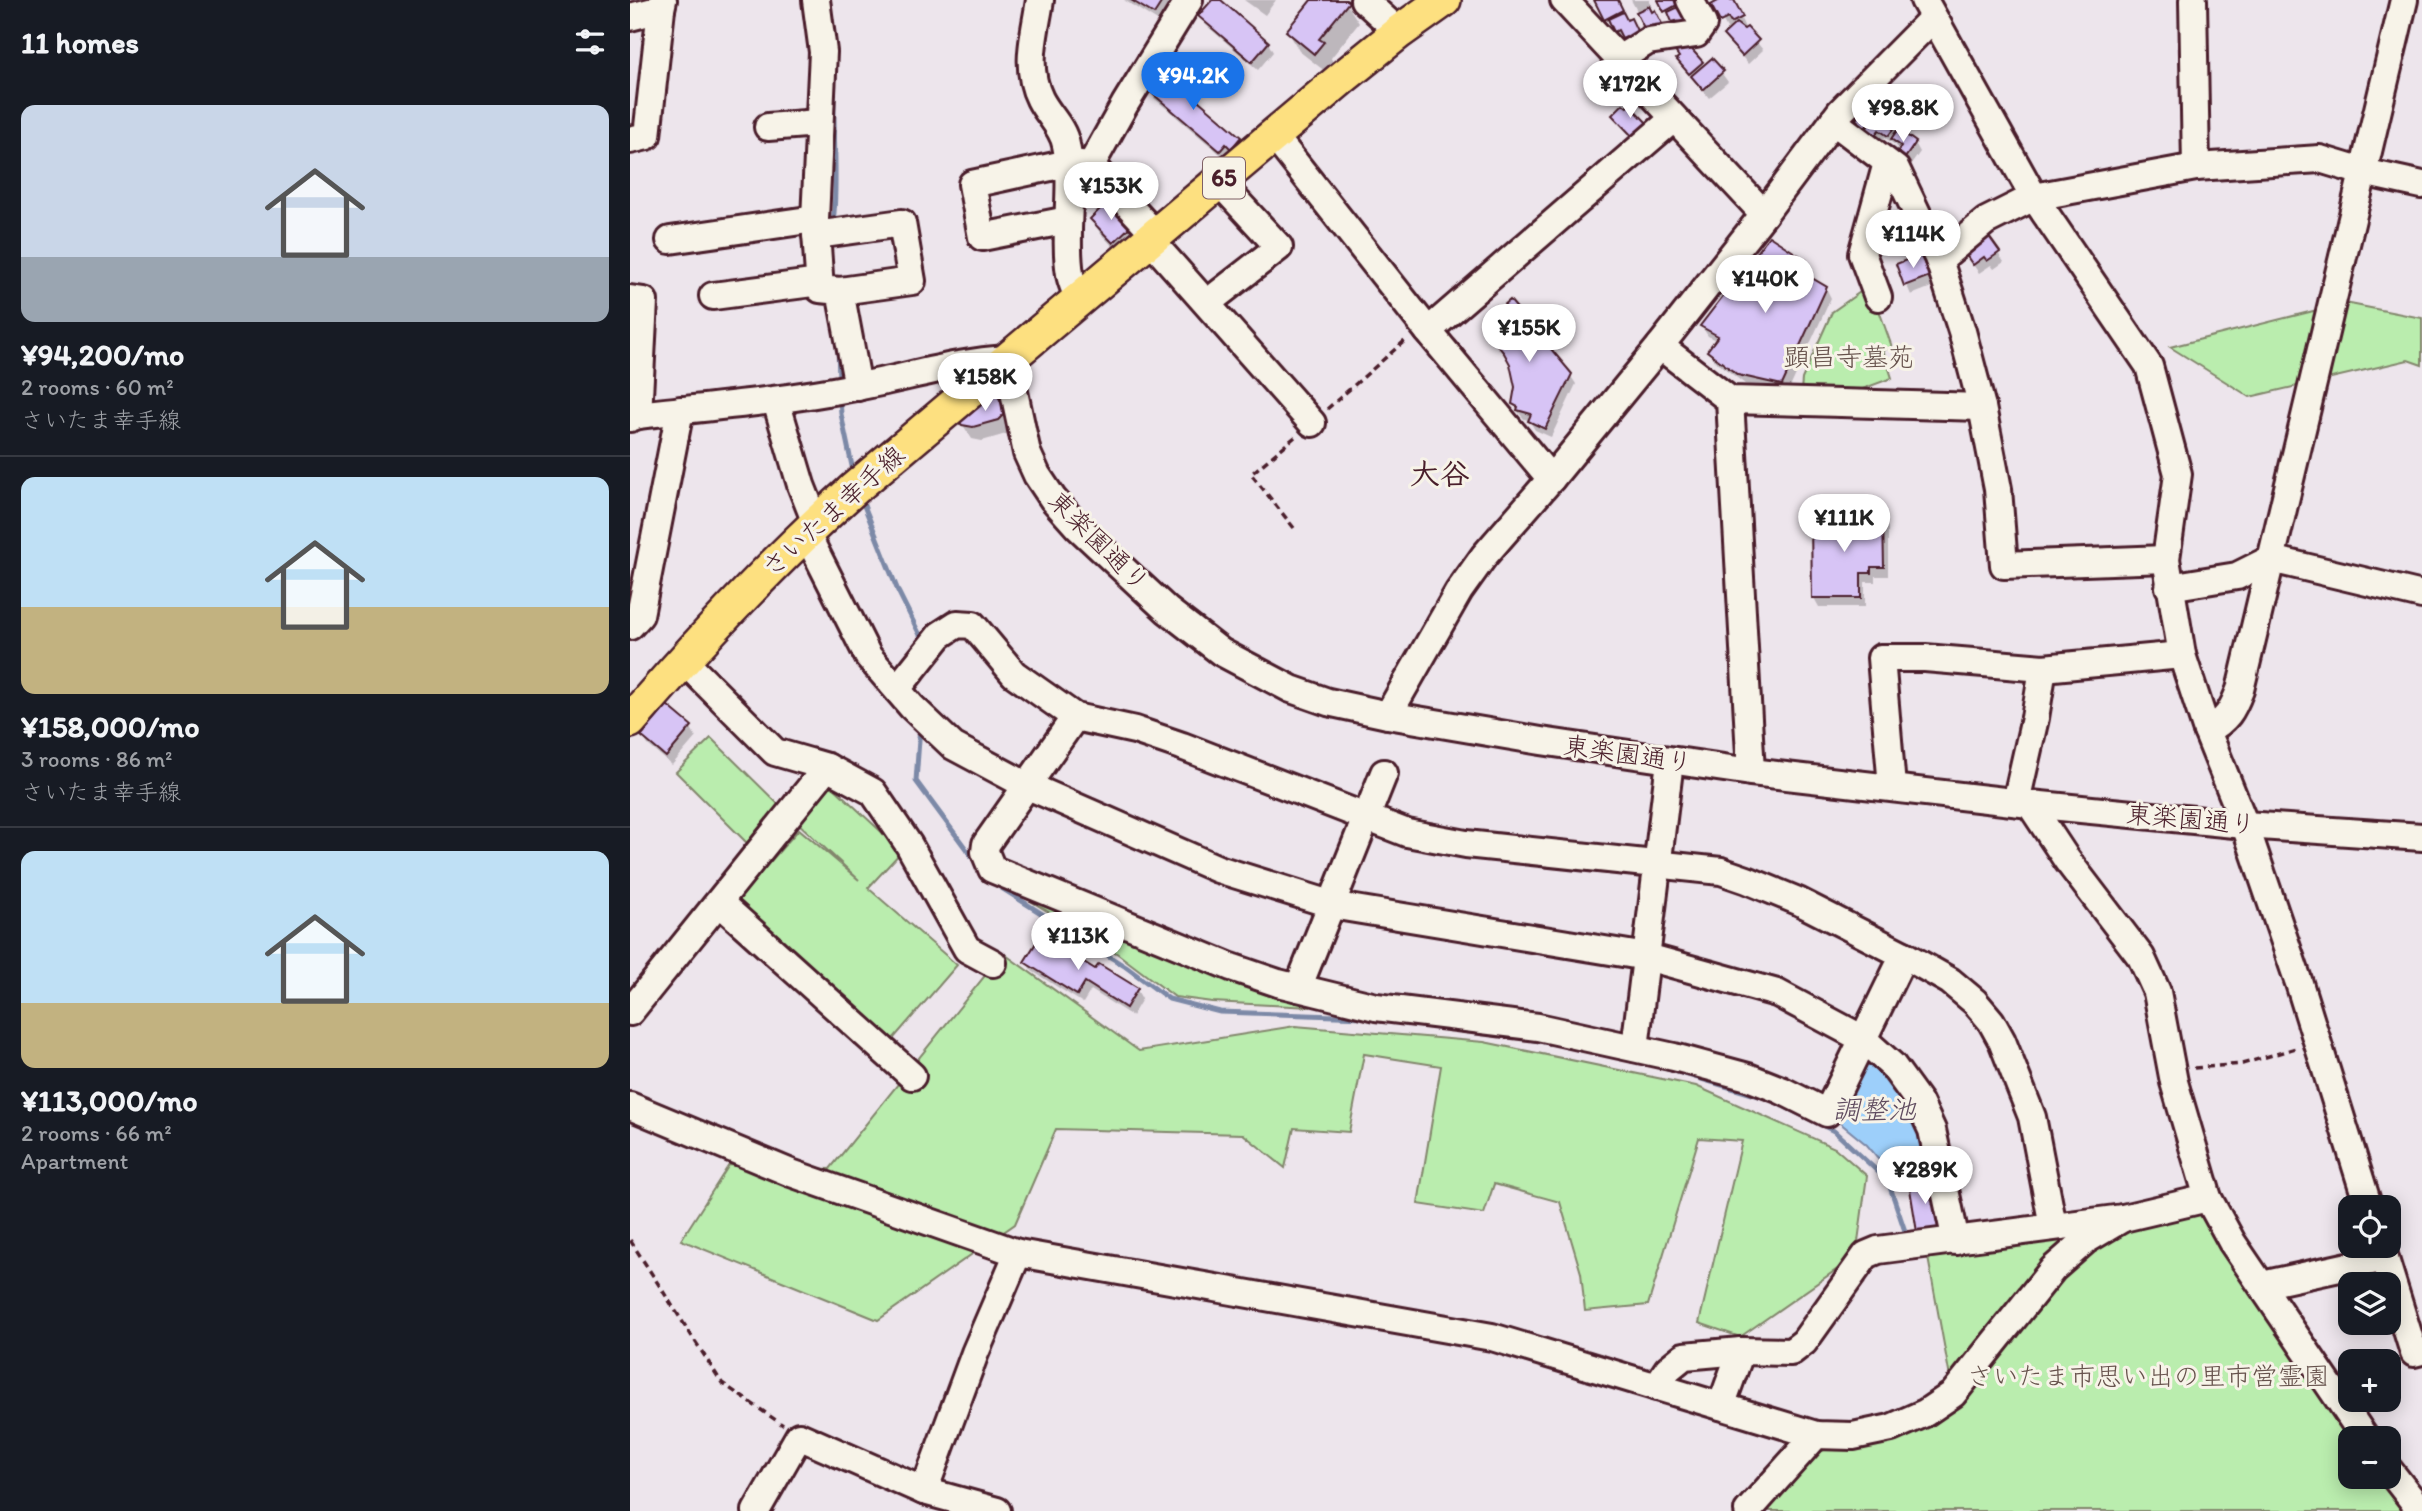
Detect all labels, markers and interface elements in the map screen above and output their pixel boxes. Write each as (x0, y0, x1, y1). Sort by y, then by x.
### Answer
icon: filters (571, 23, 609, 61)
text: 11 homes (21, 24, 139, 61)
pin: ¥94.2K (1136, 52, 1250, 112)
pin: ¥172K (1581, 60, 1679, 120)
text: ¥94.2K (1157, 61, 1229, 89)
text: ¥172K (1599, 69, 1661, 97)
pin: ¥98.8K (1846, 85, 1960, 144)
text: ¥98.8K (1868, 93, 1938, 121)
icon: home (252, 150, 378, 276)
road number: 65 (1203, 158, 1245, 198)
pin: ¥153K (1062, 162, 1160, 222)
text: ¥153K (1080, 171, 1142, 199)
pin: ¥114K (1864, 210, 1962, 270)
text: ¥114K (1882, 219, 1944, 247)
pin: ¥140K (1716, 256, 1814, 315)
text: ¥140K (1732, 264, 1798, 292)
pin: ¥155K (1480, 304, 1578, 364)
text: ¥155K (1498, 313, 1560, 341)
text: ¥94,200/mo (21, 336, 184, 373)
park label: 顕昌寺墓苑 (1784, 341, 1914, 373)
pin: ¥158K (936, 354, 1034, 413)
text: ¥158K (954, 362, 1016, 390)
text: 2 rooms · 60 m² (21, 373, 174, 401)
text: さいたま幸手線 (21, 406, 181, 434)
street label: さいたま幸手線 (755, 439, 911, 583)
district label: 大谷 (1410, 455, 1470, 492)
street label: 東楽園通り (1042, 484, 1156, 598)
pin: ¥111K (1795, 494, 1893, 554)
text: ¥111K (1814, 503, 1874, 531)
icon: home (252, 522, 378, 648)
text: ¥158,000/mo (21, 708, 200, 745)
street label: 東楽園通り (1561, 729, 1695, 779)
text: 3 rooms · 86 m² (21, 745, 173, 773)
text: さいたま幸手線 (21, 778, 181, 806)
street label: 東楽園通り (2125, 797, 2257, 841)
icon: home (252, 896, 378, 1022)
pin: ¥113K (1029, 912, 1127, 972)
text: ¥113K (1047, 921, 1109, 949)
text: ¥113,000/mo (21, 1082, 198, 1119)
water label: 調整池 (1832, 1092, 1917, 1126)
text: 2 rooms · 66 m² (21, 1119, 172, 1147)
pin: ¥289K (1876, 1146, 1974, 1206)
text: Apartment (21, 1147, 128, 1175)
text: ¥289K (1893, 1155, 1957, 1183)
map controls (2338, 1195, 2401, 1489)
button: locate (2338, 1195, 2401, 1258)
button: layers (2338, 1272, 2401, 1335)
button: + (2338, 1349, 2401, 1412)
park label: さいたま市思い出の里市営霊園 (1967, 1360, 2329, 1392)
button: − (2338, 1426, 2401, 1489)

